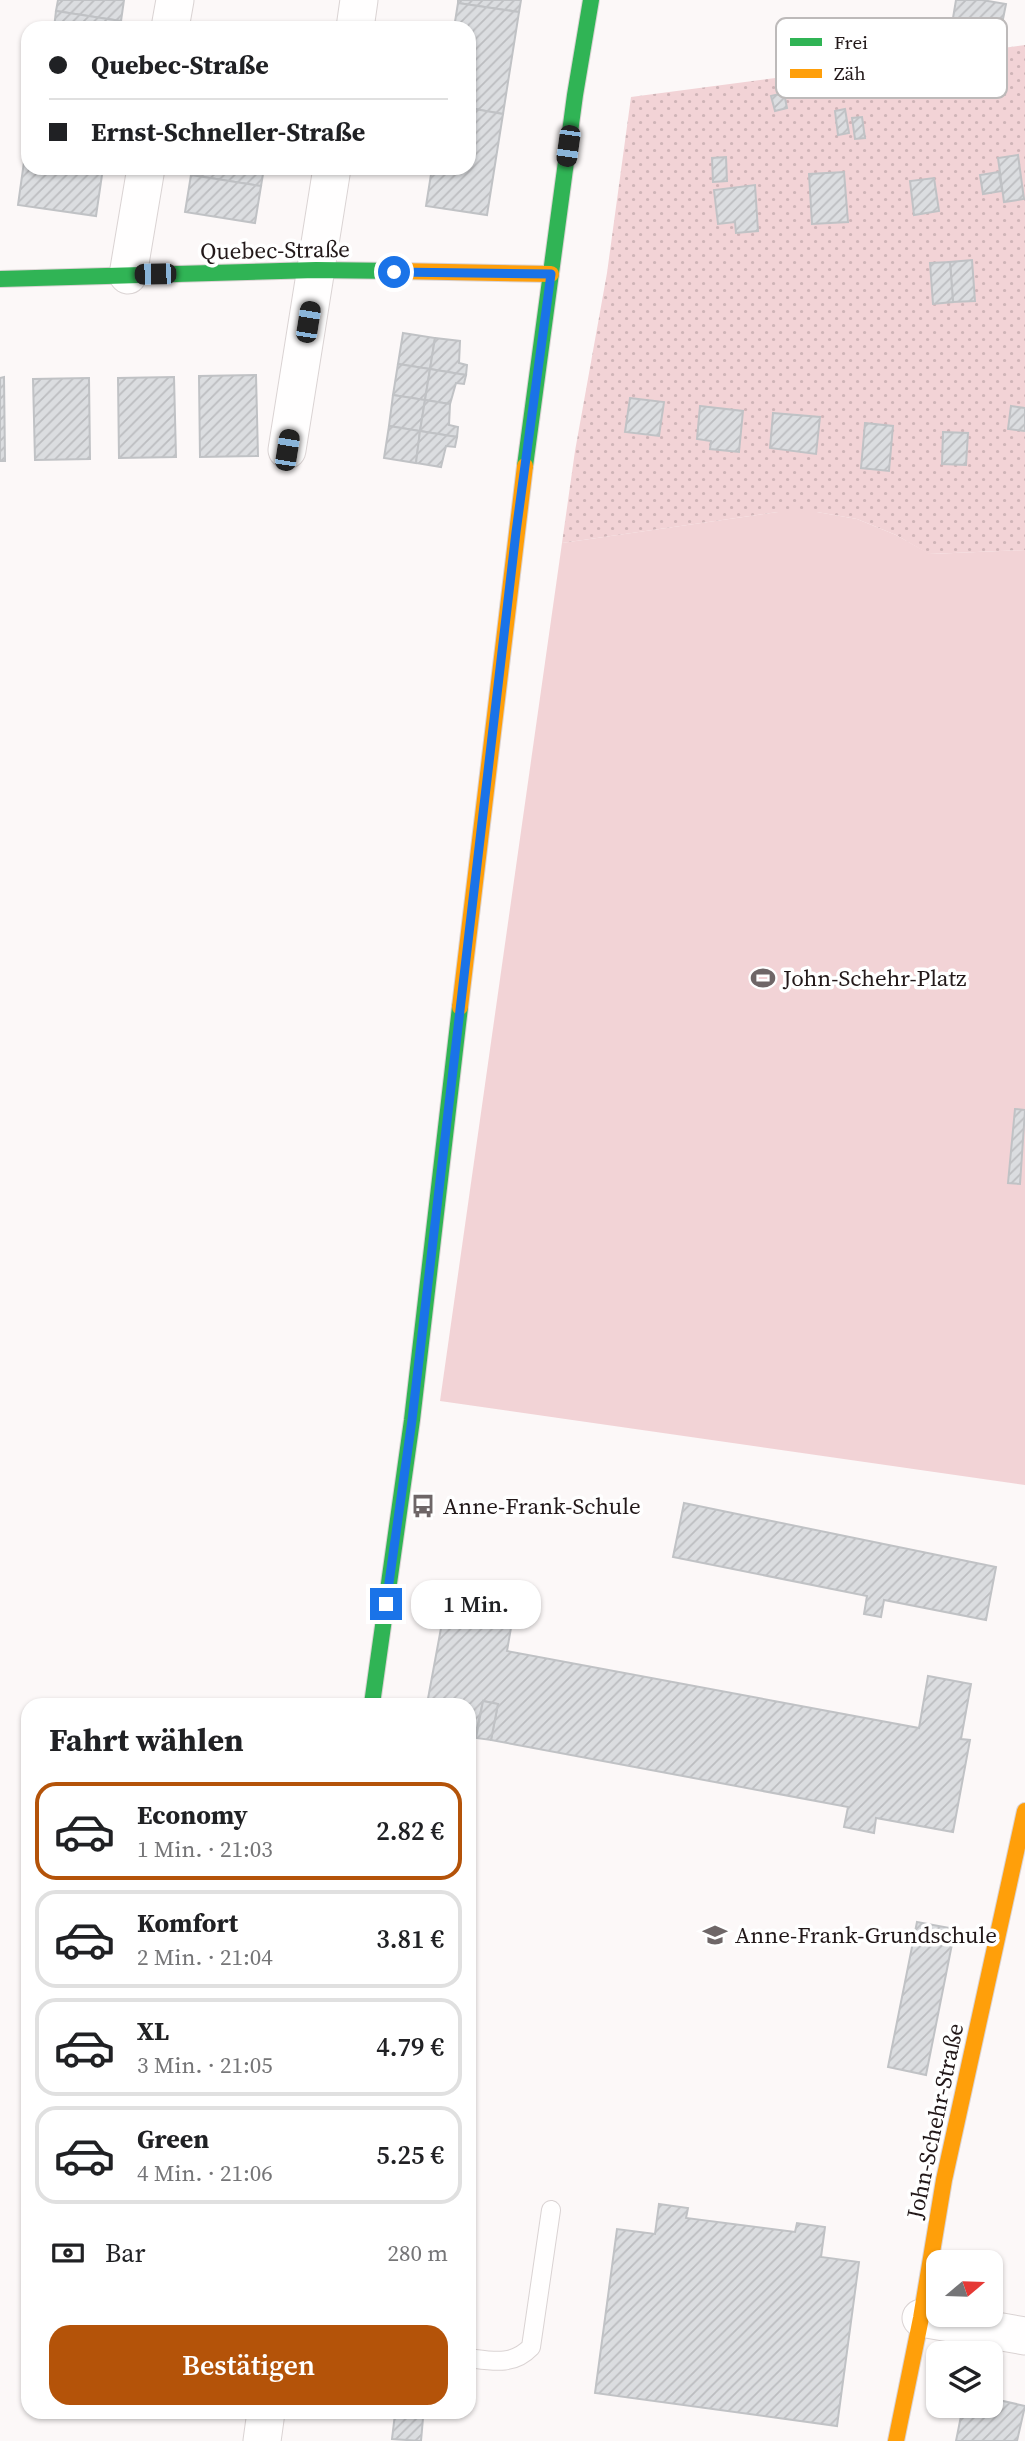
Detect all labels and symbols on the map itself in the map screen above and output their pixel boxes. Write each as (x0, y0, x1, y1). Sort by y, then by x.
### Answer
legend (776, 18, 1007, 98)
text: Frei (834, 29, 868, 55)
text: Zäh (834, 60, 866, 86)
car (555, 124, 582, 168)
street label: Quebec-Straße (200, 233, 350, 267)
route start (378, 256, 410, 288)
car (134, 263, 177, 285)
car (295, 300, 322, 344)
car (274, 428, 301, 472)
place label: John-Schehr-Platz (782, 962, 966, 994)
sports icon: John-Schehr-Platz (749, 964, 777, 992)
place label: Anne-Frank-Schule (443, 1490, 641, 1522)
bus stop icon: Anne-Frank-Schule (409, 1492, 437, 1520)
callout: 1 Min. (410, 1580, 540, 1628)
route end (370, 1588, 402, 1620)
place label: Anne-Frank-Grundschule (735, 1919, 997, 1951)
school or university icon: Anne-Frank-Grundschule (701, 1921, 729, 1949)
street label: John-Schehr-Straße (898, 2020, 971, 2223)
north arrow (926, 2250, 1003, 2328)

